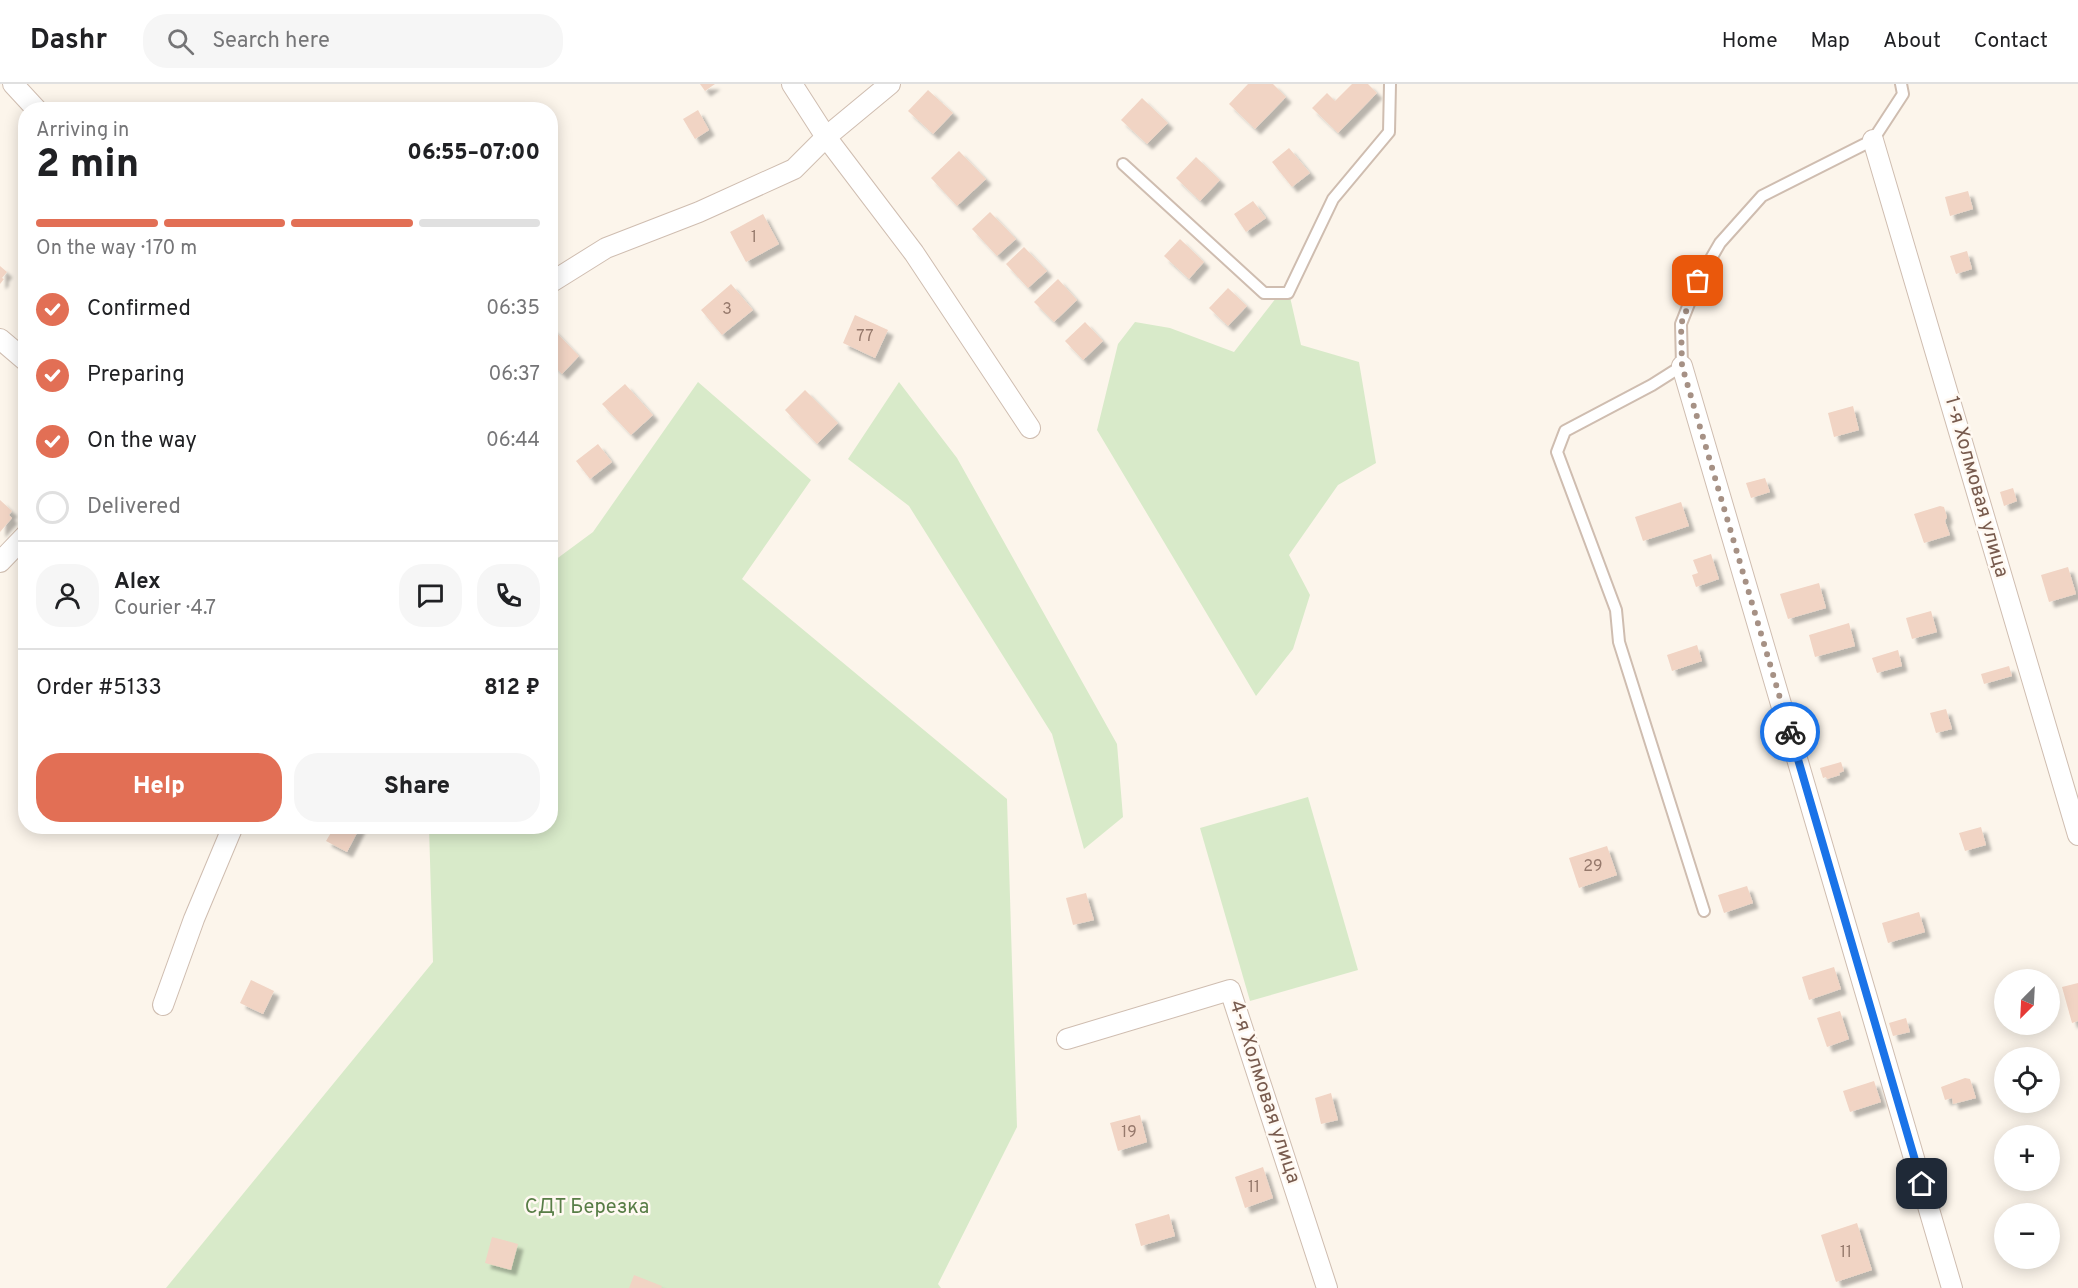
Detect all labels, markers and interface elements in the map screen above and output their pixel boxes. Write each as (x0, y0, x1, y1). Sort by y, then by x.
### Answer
search box (143, 14, 563, 68)
text: Dashr (30, 23, 107, 59)
icon: search (164, 25, 197, 58)
text: Search here (212, 28, 330, 55)
text: Home (1722, 28, 1778, 55)
text: Map (1811, 28, 1850, 55)
text: About (1883, 28, 1941, 55)
text: Contact (1974, 28, 2048, 55)
text: Arriving in (36, 118, 129, 144)
text: 06:55–07:00 (407, 140, 540, 167)
text: 2 min (36, 142, 139, 191)
house number: 1 (751, 228, 757, 248)
text: On the way · 170 m (36, 236, 197, 262)
pin (1672, 255, 1723, 306)
icon: bag (1681, 264, 1714, 297)
icon: check (36, 293, 69, 326)
text: Confirmed (87, 296, 191, 323)
text: 06:35 (486, 296, 540, 322)
house number: 3 (722, 300, 732, 320)
house number: 77 (856, 327, 874, 347)
icon: check (36, 359, 69, 392)
text: Preparing (87, 362, 185, 389)
text: 06:37 (488, 362, 540, 388)
street label: 1-я Холмовая улица (1938, 393, 2014, 581)
icon: check (36, 425, 69, 458)
text: On the way (87, 428, 197, 455)
text: 06:44 (486, 428, 540, 454)
text: Delivered (87, 494, 181, 521)
button: person (36, 564, 99, 627)
button: chat (399, 564, 462, 627)
button: phone (477, 564, 540, 627)
text: Alex (114, 569, 161, 596)
text: Courier · 4.7 (114, 596, 216, 622)
text: Order #5133 (36, 675, 162, 702)
text: 812 ₽ (484, 675, 540, 702)
courier (1760, 702, 1820, 762)
icon: bike (1774, 716, 1807, 749)
button: Help (36, 753, 282, 822)
button: Share (294, 753, 540, 822)
house number: 29 (1583, 857, 1603, 877)
north arrow (1994, 969, 2060, 1035)
map controls (1994, 969, 2060, 1269)
street label: 4-я Холмовая улица (1222, 997, 1306, 1187)
button: locate (1994, 1047, 2060, 1113)
house number: 19 (1121, 1123, 1137, 1143)
button: + (1994, 1125, 2060, 1191)
pin (1896, 1158, 1947, 1209)
icon: home (1905, 1167, 1938, 1200)
house number: 11 (1248, 1178, 1260, 1198)
park label: СДТ Березка (525, 1195, 649, 1221)
button: − (1994, 1203, 2060, 1269)
house number: 11 (1840, 1243, 1852, 1263)

